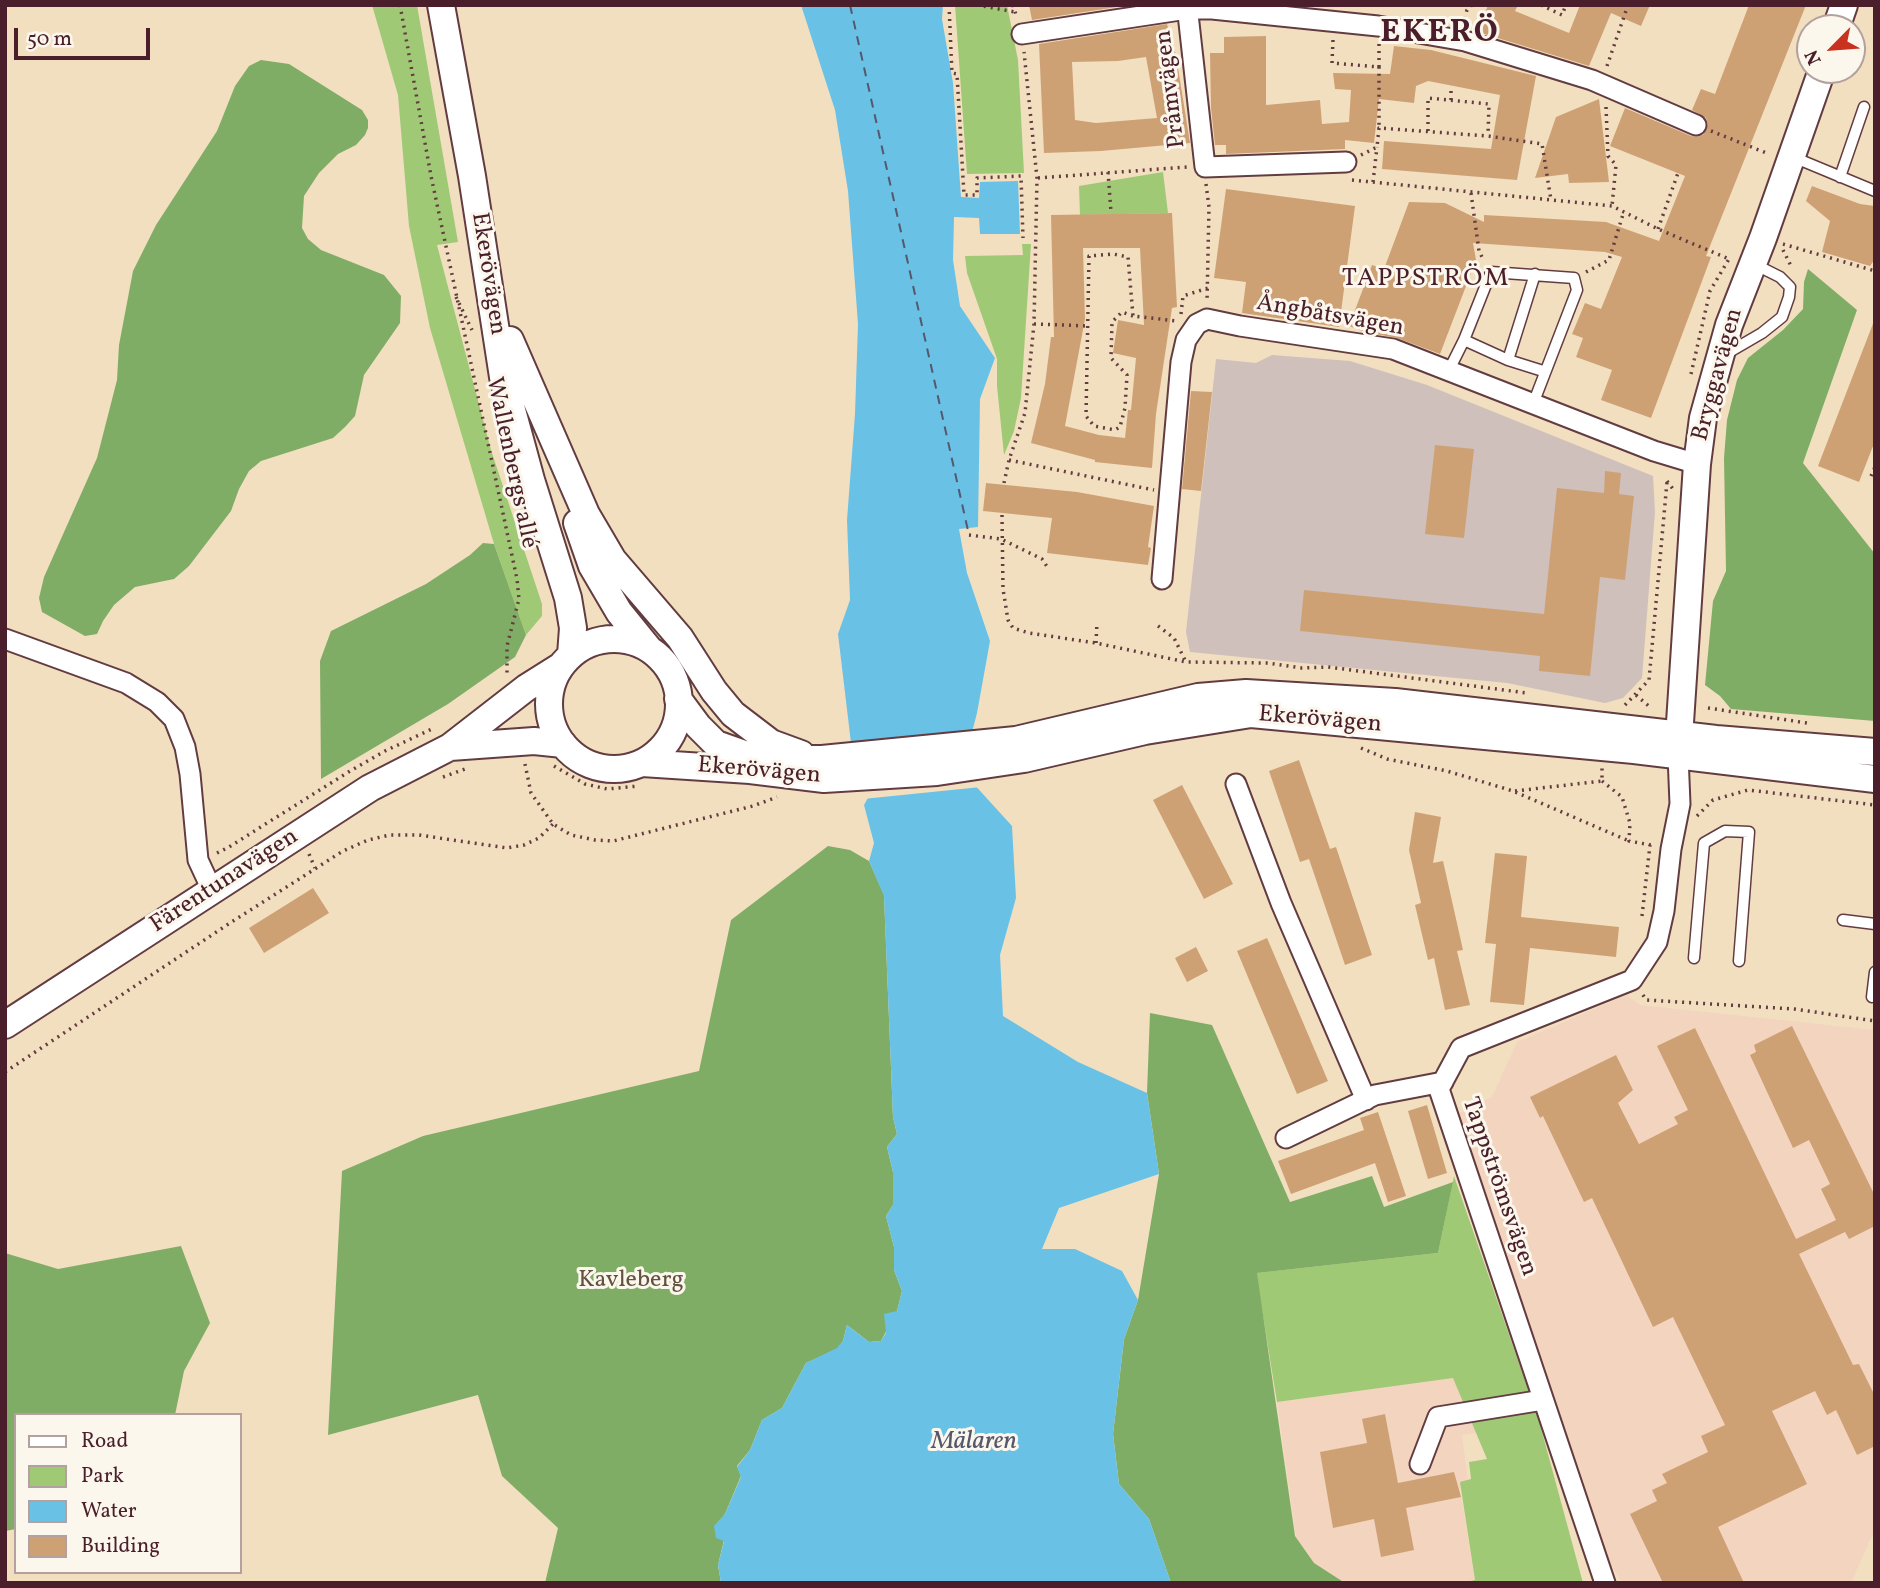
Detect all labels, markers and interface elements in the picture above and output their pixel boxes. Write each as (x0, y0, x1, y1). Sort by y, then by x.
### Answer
scale bar (18, 14, 154, 58)
north arrow (1796, 14, 1866, 84)
district label: EKERÖ (1381, 16, 1499, 54)
text: 50 m (27, 25, 72, 54)
street label: Pråmvägen (1150, 28, 1194, 150)
text: N (1799, 45, 1828, 69)
street label: Ekerövägen (463, 211, 511, 337)
district label: TAPPSTRÖM (1343, 264, 1509, 296)
street label: Ångbåtsvägen (1254, 290, 1406, 344)
street label: Bryggavägen (1687, 305, 1751, 445)
street label: Wallenbergs allé (478, 375, 542, 551)
street label: Ekerövägen (1257, 701, 1383, 741)
street label: Ekerövägen (696, 752, 822, 792)
street label: Färentunavägen (146, 823, 304, 941)
street label: Tappströmsvägen (1454, 1094, 1542, 1280)
park label: Kavleberg (578, 1268, 684, 1296)
legend (14, 1413, 242, 1574)
text: Road (81, 1427, 128, 1456)
water label: Mälaren (931, 1427, 1017, 1459)
text: Park (81, 1462, 124, 1491)
text: Water (81, 1497, 137, 1526)
text: Building (81, 1532, 160, 1561)

